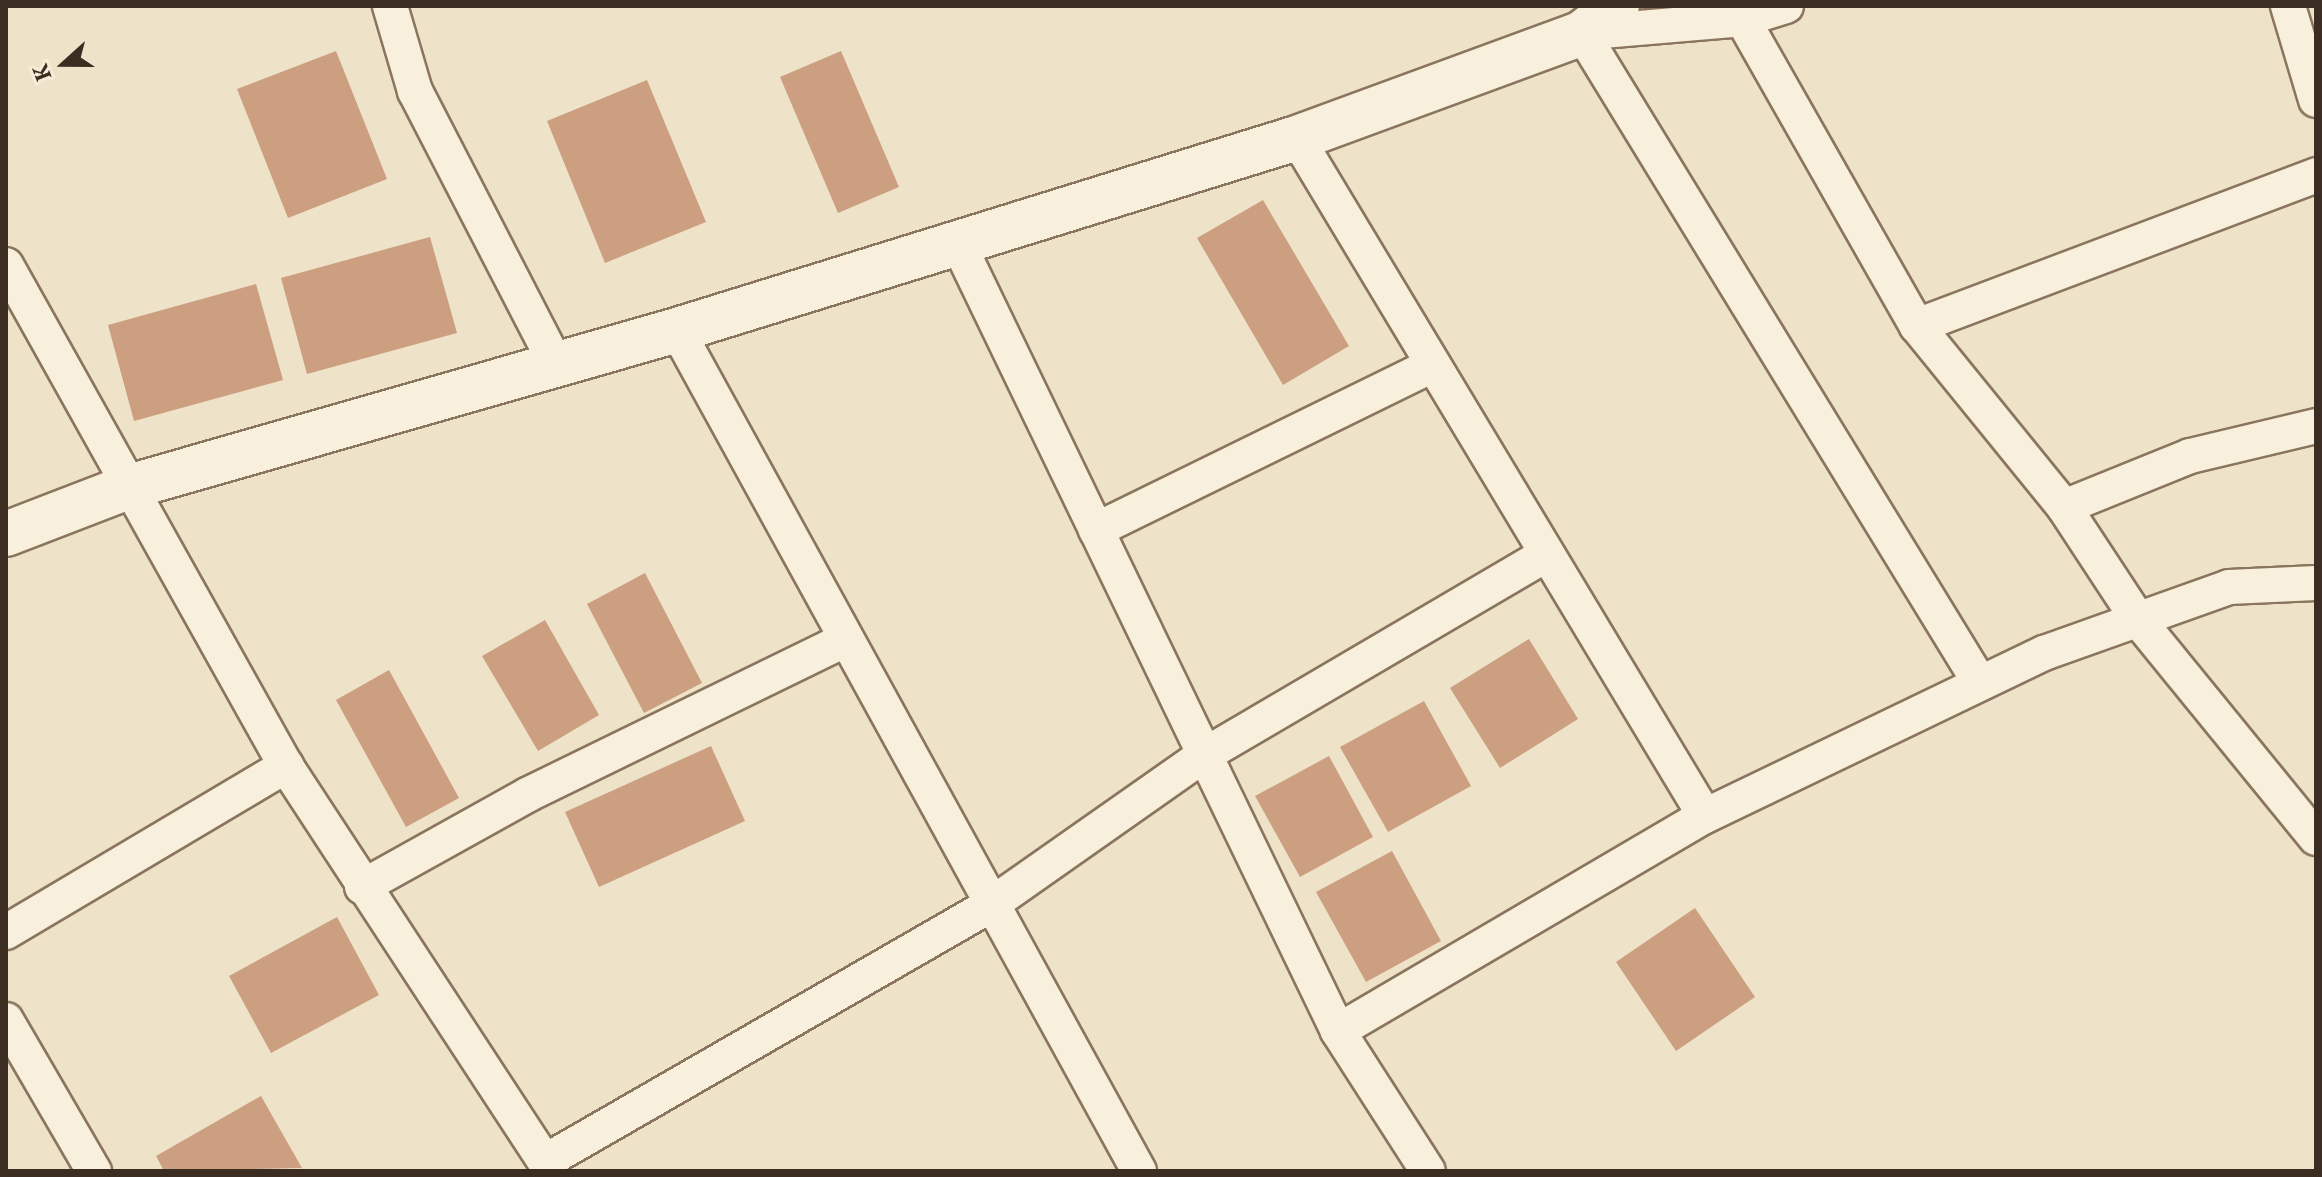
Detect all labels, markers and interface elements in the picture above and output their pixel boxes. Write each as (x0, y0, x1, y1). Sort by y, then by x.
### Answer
north arrow (24, 24, 104, 104)
text: K (25, 60, 57, 85)

